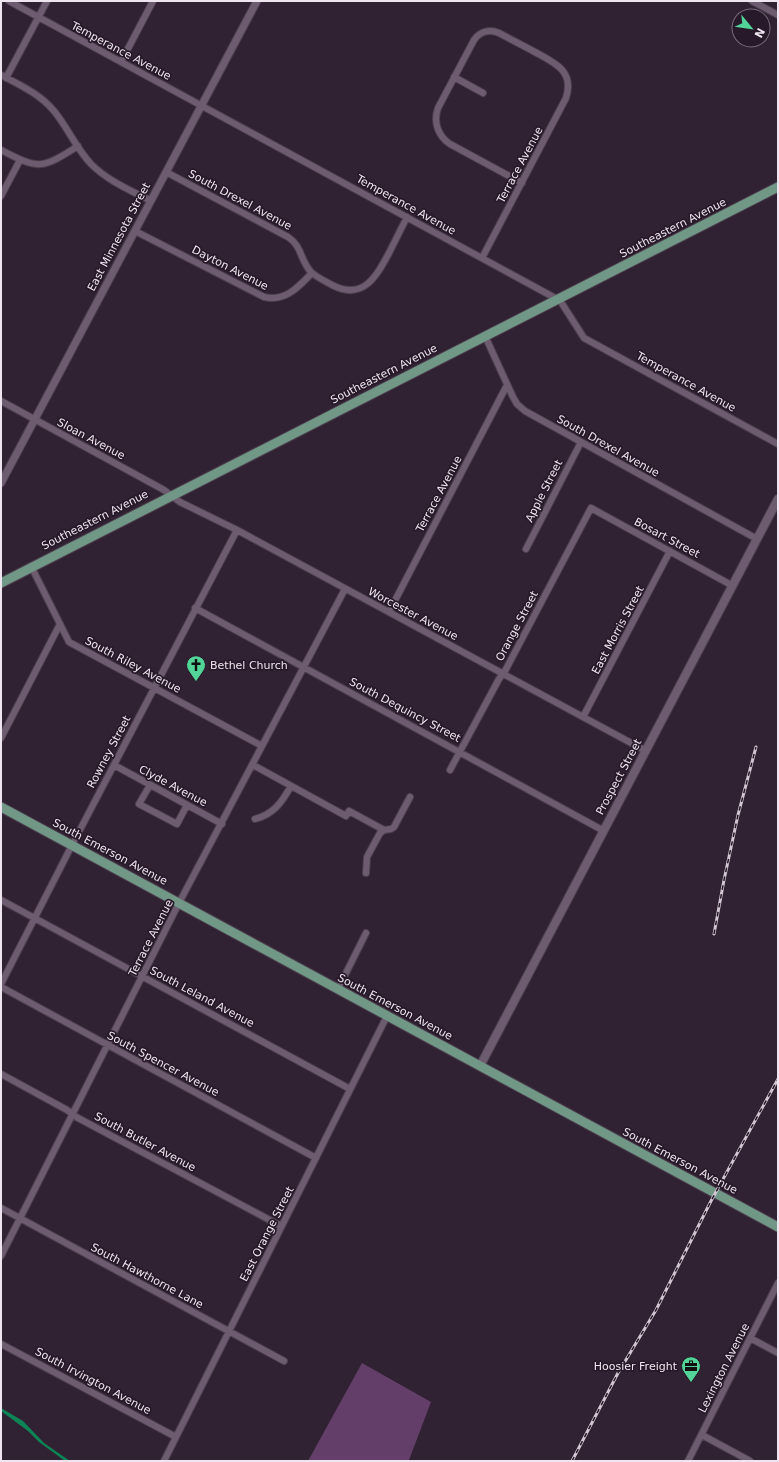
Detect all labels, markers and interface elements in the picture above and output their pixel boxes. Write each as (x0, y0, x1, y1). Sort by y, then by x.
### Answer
north arrow (731, 8, 771, 48)
street label: Temperance Avenue (68, 19, 173, 83)
text: N (751, 25, 767, 40)
street label: Terrace Avenue (494, 124, 546, 206)
street label: South Drexel Avenue (186, 167, 294, 233)
street label: Temperance Avenue (353, 172, 458, 238)
street label: East Minnesota Street (85, 180, 153, 293)
street label: Southeastern Avenue (617, 195, 729, 261)
street label: Dayton Avenue (190, 243, 271, 293)
street label: Southeastern Avenue (328, 341, 440, 407)
street label: Temperance Avenue (633, 349, 738, 415)
street label: South Drexel Avenue (554, 412, 662, 480)
street label: Sloan Avenue (55, 416, 127, 462)
street label: Terrace Avenue (413, 453, 465, 535)
street label: Apple Street (523, 457, 566, 524)
street label: Southeastern Avenue (39, 487, 151, 553)
street label: Bosart Street (632, 515, 703, 561)
street label: East Morris Street (589, 583, 647, 676)
street label: Worcester Avenue (366, 585, 460, 643)
street label: Orange Street (493, 588, 541, 663)
street label: South Riley Avenue (83, 634, 183, 696)
church icon: Bethel Church (185, 654, 207, 682)
place label: Bethel Church (210, 659, 288, 672)
street label: South Dequincy Street (347, 675, 463, 745)
street label: Rowney Street (84, 713, 134, 790)
street label: Prospect Street (593, 736, 645, 817)
street label: Clyde Avenue (137, 763, 210, 810)
street label: South Emerson Avenue (50, 816, 170, 888)
street label: Terrace Avenue (126, 897, 176, 979)
street label: South Leland Avenue (148, 964, 257, 1030)
street label: South Emerson Avenue (335, 971, 455, 1043)
street label: South Spencer Avenue (105, 1029, 221, 1099)
street label: South Butler Avenue (92, 1110, 198, 1174)
street label: South Emerson Avenue (620, 1125, 740, 1197)
street label: East Orange Street (237, 1184, 297, 1284)
street label: South Hawthorne Lane (88, 1241, 206, 1311)
street label: Lexington Avenue (696, 1321, 752, 1415)
street label: South Irvington Avenue (33, 1345, 153, 1417)
office icon: Hoosier Freight (680, 1355, 702, 1383)
place label: Hoosier Freight (594, 1360, 678, 1373)

